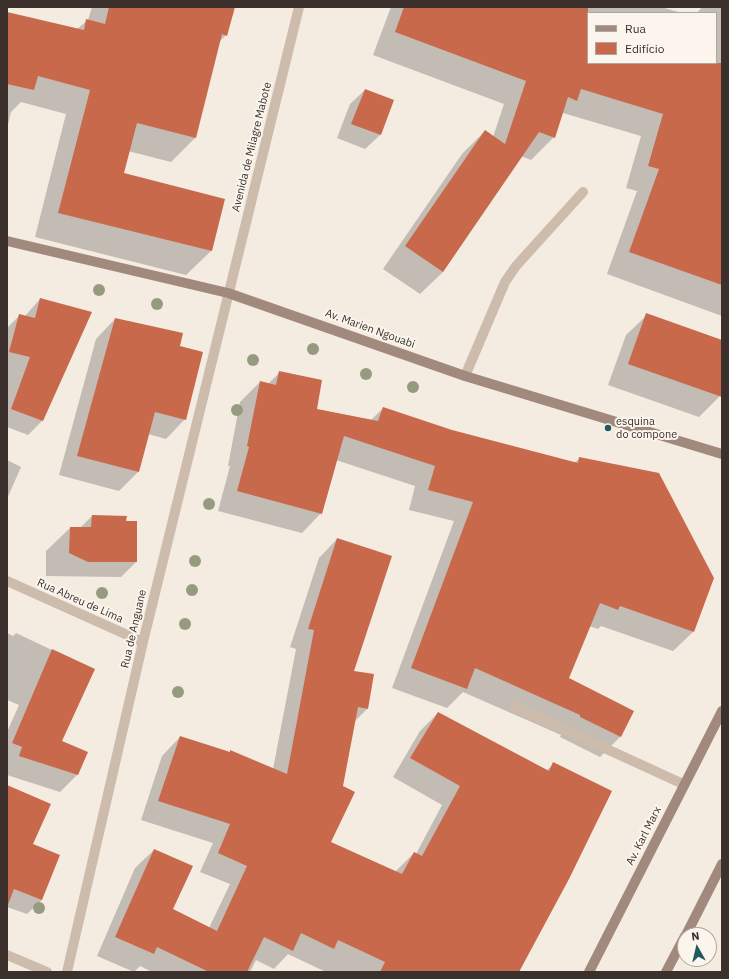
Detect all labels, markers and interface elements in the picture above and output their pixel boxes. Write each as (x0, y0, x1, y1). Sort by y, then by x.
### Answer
legend (587, 12, 717, 64)
text: Rua (625, 21, 646, 36)
text: Edifício (625, 41, 664, 56)
street label: Avenida de Milagre Mabote (229, 81, 275, 213)
street label: Av. Marien Ngouabi (323, 307, 417, 351)
place label: esquina do compone (616, 415, 677, 441)
marker: esquina do compone (603, 423, 613, 433)
street label: Rua Abreu de Lima (35, 576, 125, 626)
street label: Rua de Anguane (119, 588, 149, 670)
street label: Av. Karl Marx (624, 804, 664, 868)
north arrow (677, 927, 717, 967)
text: N (691, 929, 700, 944)

